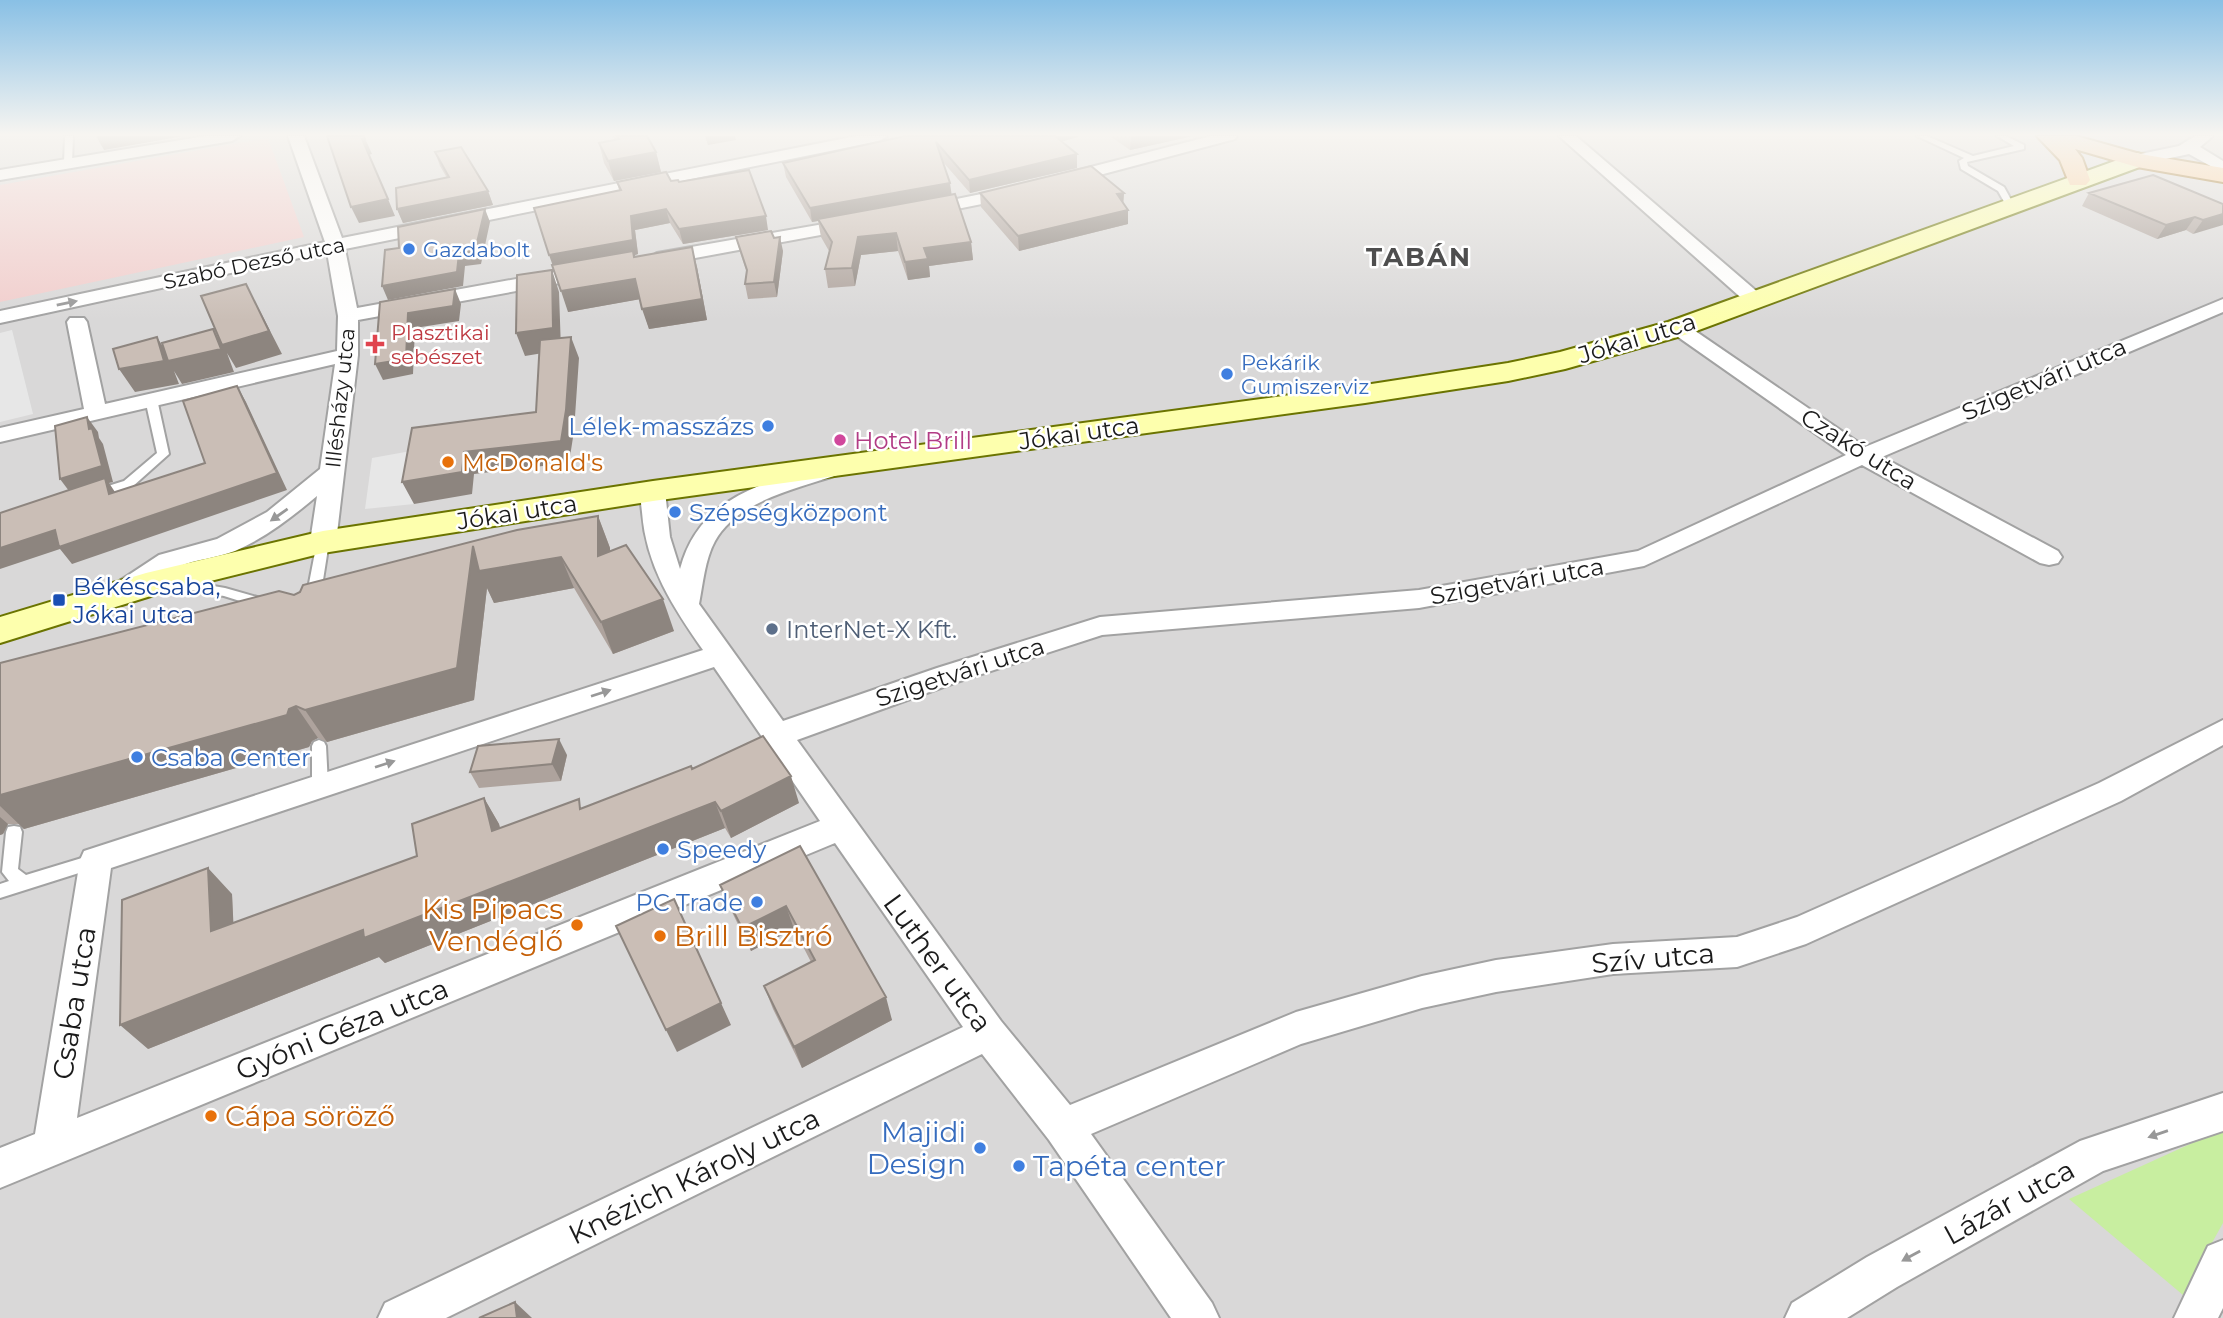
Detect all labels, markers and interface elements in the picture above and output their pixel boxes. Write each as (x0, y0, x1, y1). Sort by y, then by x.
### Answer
street label: Szabó Dezső utca (161, 232, 347, 294)
place label: Gazdabolt (423, 237, 530, 262)
marker: Gazdabolt (401, 241, 417, 257)
district label: TABÁN (1366, 241, 1472, 273)
one-way arrow (56, 297, 78, 308)
street label: Jókai utca (1574, 306, 1699, 370)
place label: Plasztikai sebészet (391, 320, 490, 369)
street label: Illésházy utca (320, 327, 360, 469)
street label: Szigetvári utca (1957, 331, 2131, 427)
marker: Plasztikai sebészet (365, 334, 385, 354)
place label: Pekárik Gumiszerviz (1241, 350, 1369, 399)
marker: Pekárik Gumiszerviz (1219, 366, 1235, 382)
street label: Czakó utca (1796, 402, 1922, 496)
street label: Jókai utca (1016, 410, 1141, 456)
place label: Lélek-masszázs (568, 412, 754, 441)
marker: Lélek-masszázs (760, 418, 776, 434)
place label: Hotel Brill (854, 426, 972, 455)
marker: Hotel Brill (832, 432, 848, 448)
place label: McDonald's (462, 448, 603, 477)
marker: McDonald's (440, 454, 456, 470)
street label: Jókai utca (454, 488, 579, 536)
place label: Szépségközpont (689, 498, 888, 527)
marker: Szépségközpont (667, 504, 683, 520)
one-way arrow (270, 507, 288, 522)
street label: Szigetvári utca (1428, 551, 1606, 611)
place label: Békéscsaba, Jókai utca (72, 572, 220, 629)
marker: Békéscsaba, Jókai utca (51, 592, 67, 608)
place label: InterNet-X Kft. (786, 615, 957, 644)
marker: InterNet-X Kft. (764, 621, 780, 637)
street label: Szigetvári utca (872, 631, 1048, 713)
one-way arrow (591, 687, 612, 698)
place label: Csaba Center (151, 743, 311, 772)
marker: Csaba Center (129, 749, 145, 765)
one-way arrow (375, 758, 396, 769)
place label: Speedy (677, 835, 766, 864)
marker: Speedy (655, 841, 671, 857)
street label: Luther utca (876, 887, 1000, 1039)
place label: PC Trade (635, 888, 743, 917)
place label: Kis Pipacs Vendéglő (422, 892, 563, 958)
marker: PC Trade (749, 894, 765, 910)
marker: Kis Pipacs Vendéglő (569, 917, 585, 933)
place label: Brill Bisztró (674, 919, 832, 953)
street label: Csaba utca (45, 924, 103, 1082)
marker: Brill Bisztró (652, 928, 668, 944)
street label: Szív utca (1590, 936, 1716, 980)
street label: Gyóni Géza utca (231, 971, 453, 1087)
place label: Cápa söröző (225, 1099, 395, 1133)
street label: Knézich Károly utca (563, 1100, 825, 1252)
marker: Cápa söröző (203, 1108, 219, 1124)
place label: Majidi Design (867, 1115, 966, 1181)
one-way arrow (2148, 1129, 2169, 1140)
marker: Majidi Design (972, 1140, 988, 1156)
place label: Tapéta center (1033, 1149, 1226, 1183)
street label: Lázár utca (1938, 1152, 2080, 1252)
marker: Tapéta center (1011, 1158, 1027, 1174)
one-way arrow (1901, 1250, 1921, 1261)

